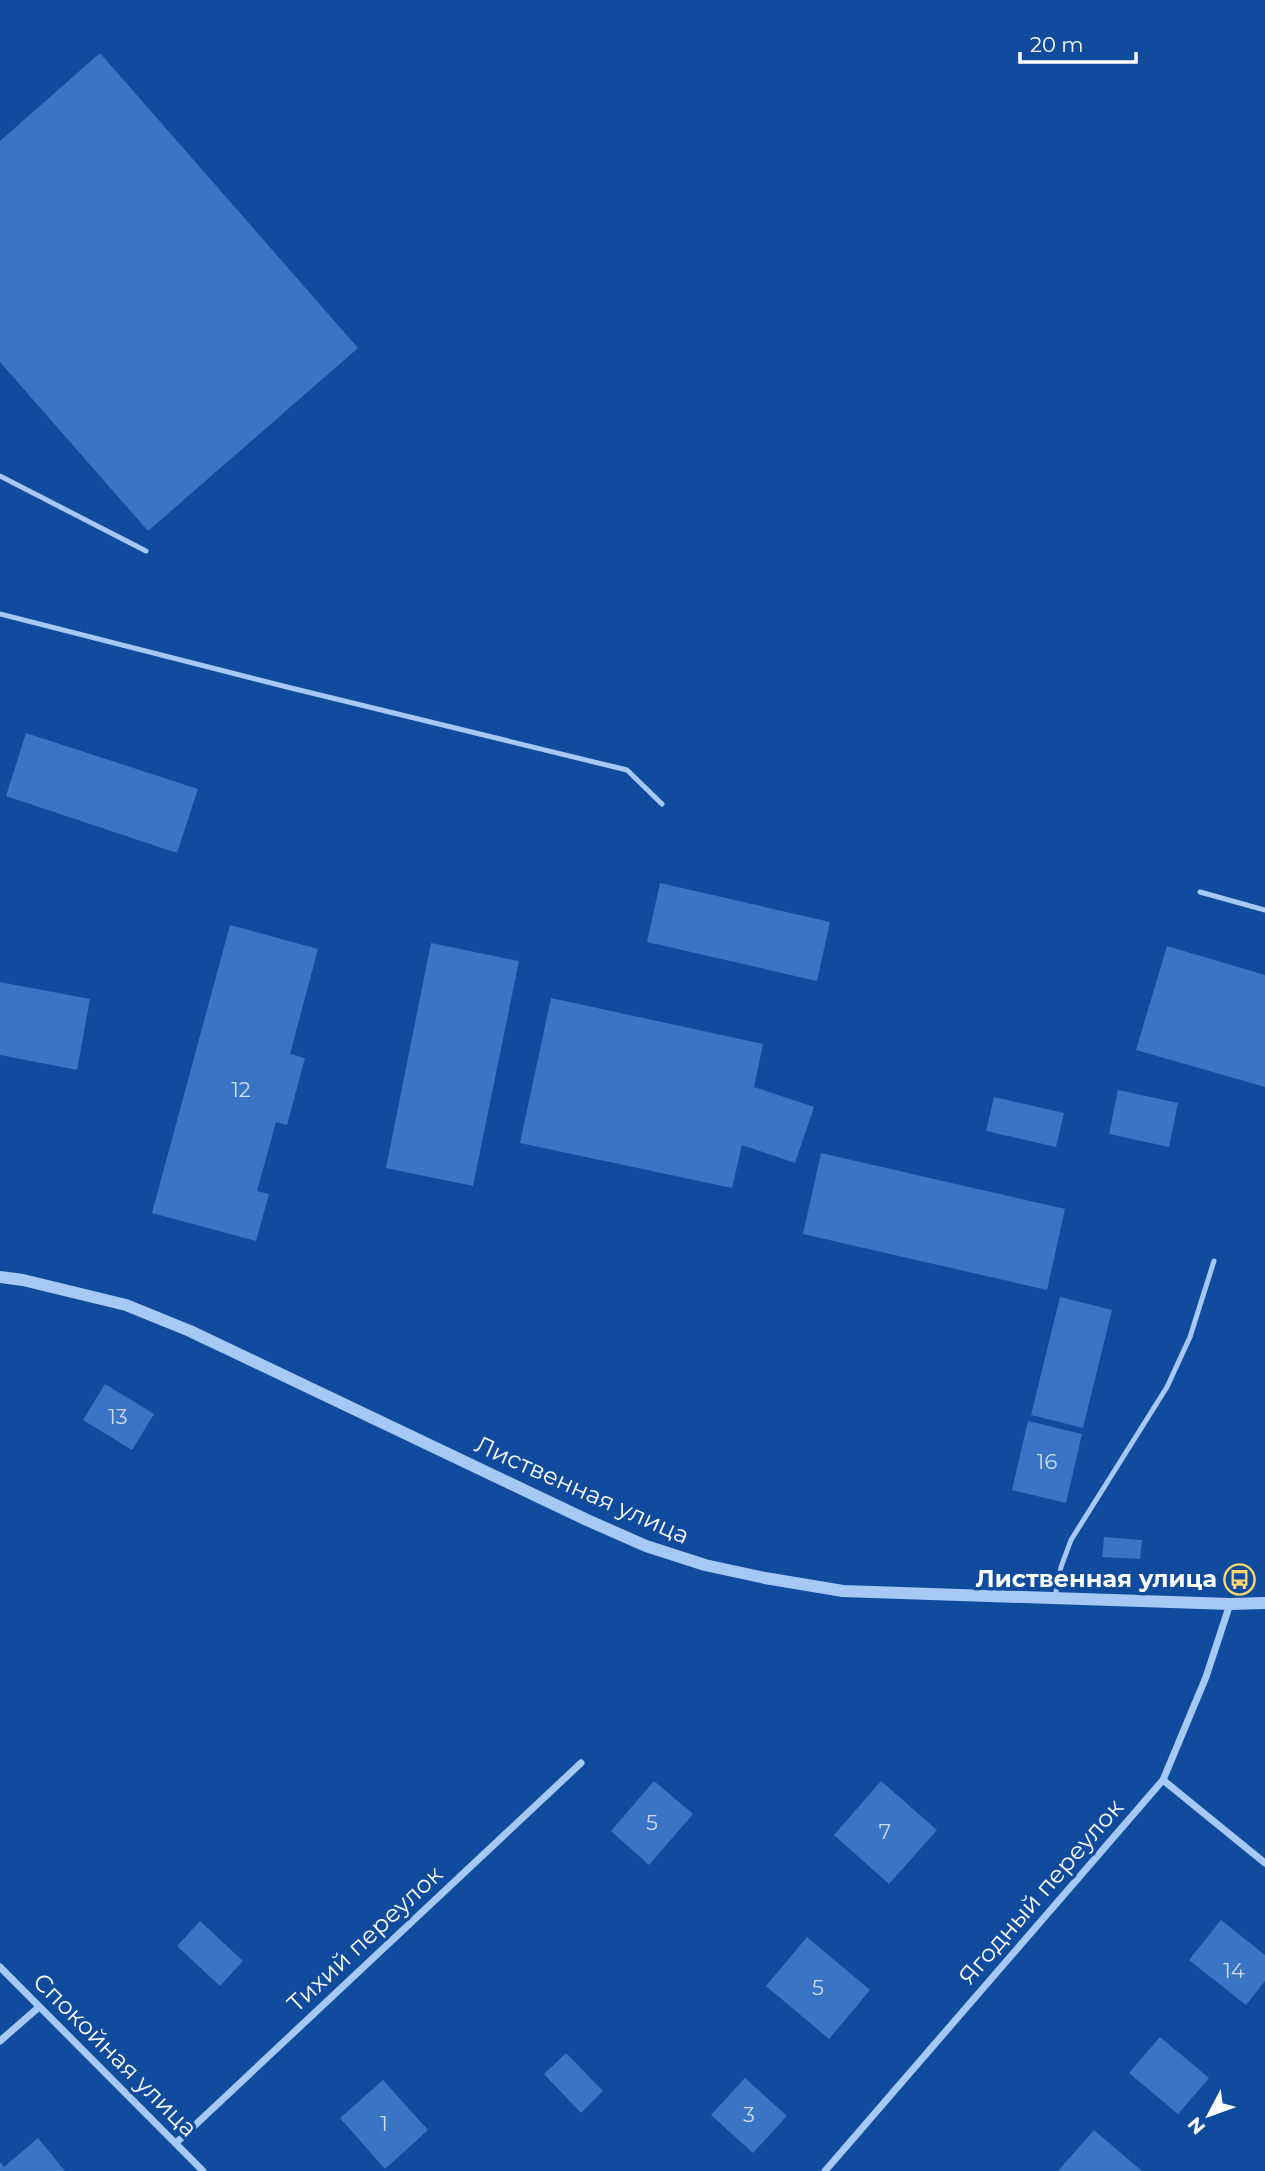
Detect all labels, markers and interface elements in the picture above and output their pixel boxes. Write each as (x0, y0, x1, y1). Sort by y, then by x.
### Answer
scale bar (1020, 21, 1136, 65)
text: 20 m (1030, 32, 1084, 57)
house number: 12 (231, 1077, 251, 1102)
house number: 13 (108, 1404, 128, 1429)
street label: Лиственная улица (471, 1429, 694, 1550)
house number: 16 (1037, 1449, 1057, 1474)
bus stop icon: Лиственная улица (1223, 1562, 1257, 1596)
place label: Лиственная улица (976, 1564, 1217, 1593)
street label: Ягодный переулок (952, 1793, 1129, 1990)
house number: 5 (646, 1810, 658, 1835)
house number: 7 (879, 1819, 891, 1844)
street label: Тихий переулок (281, 1859, 448, 2018)
house number: 14 (1223, 1958, 1245, 1983)
street label: Спокойная улица (27, 1967, 203, 2143)
house number: 5 (812, 1975, 824, 2000)
north arrow (1174, 2080, 1244, 2150)
house number: 3 (743, 2102, 755, 2127)
house number: 1 (380, 2111, 388, 2136)
text: N (1183, 2112, 1210, 2139)

